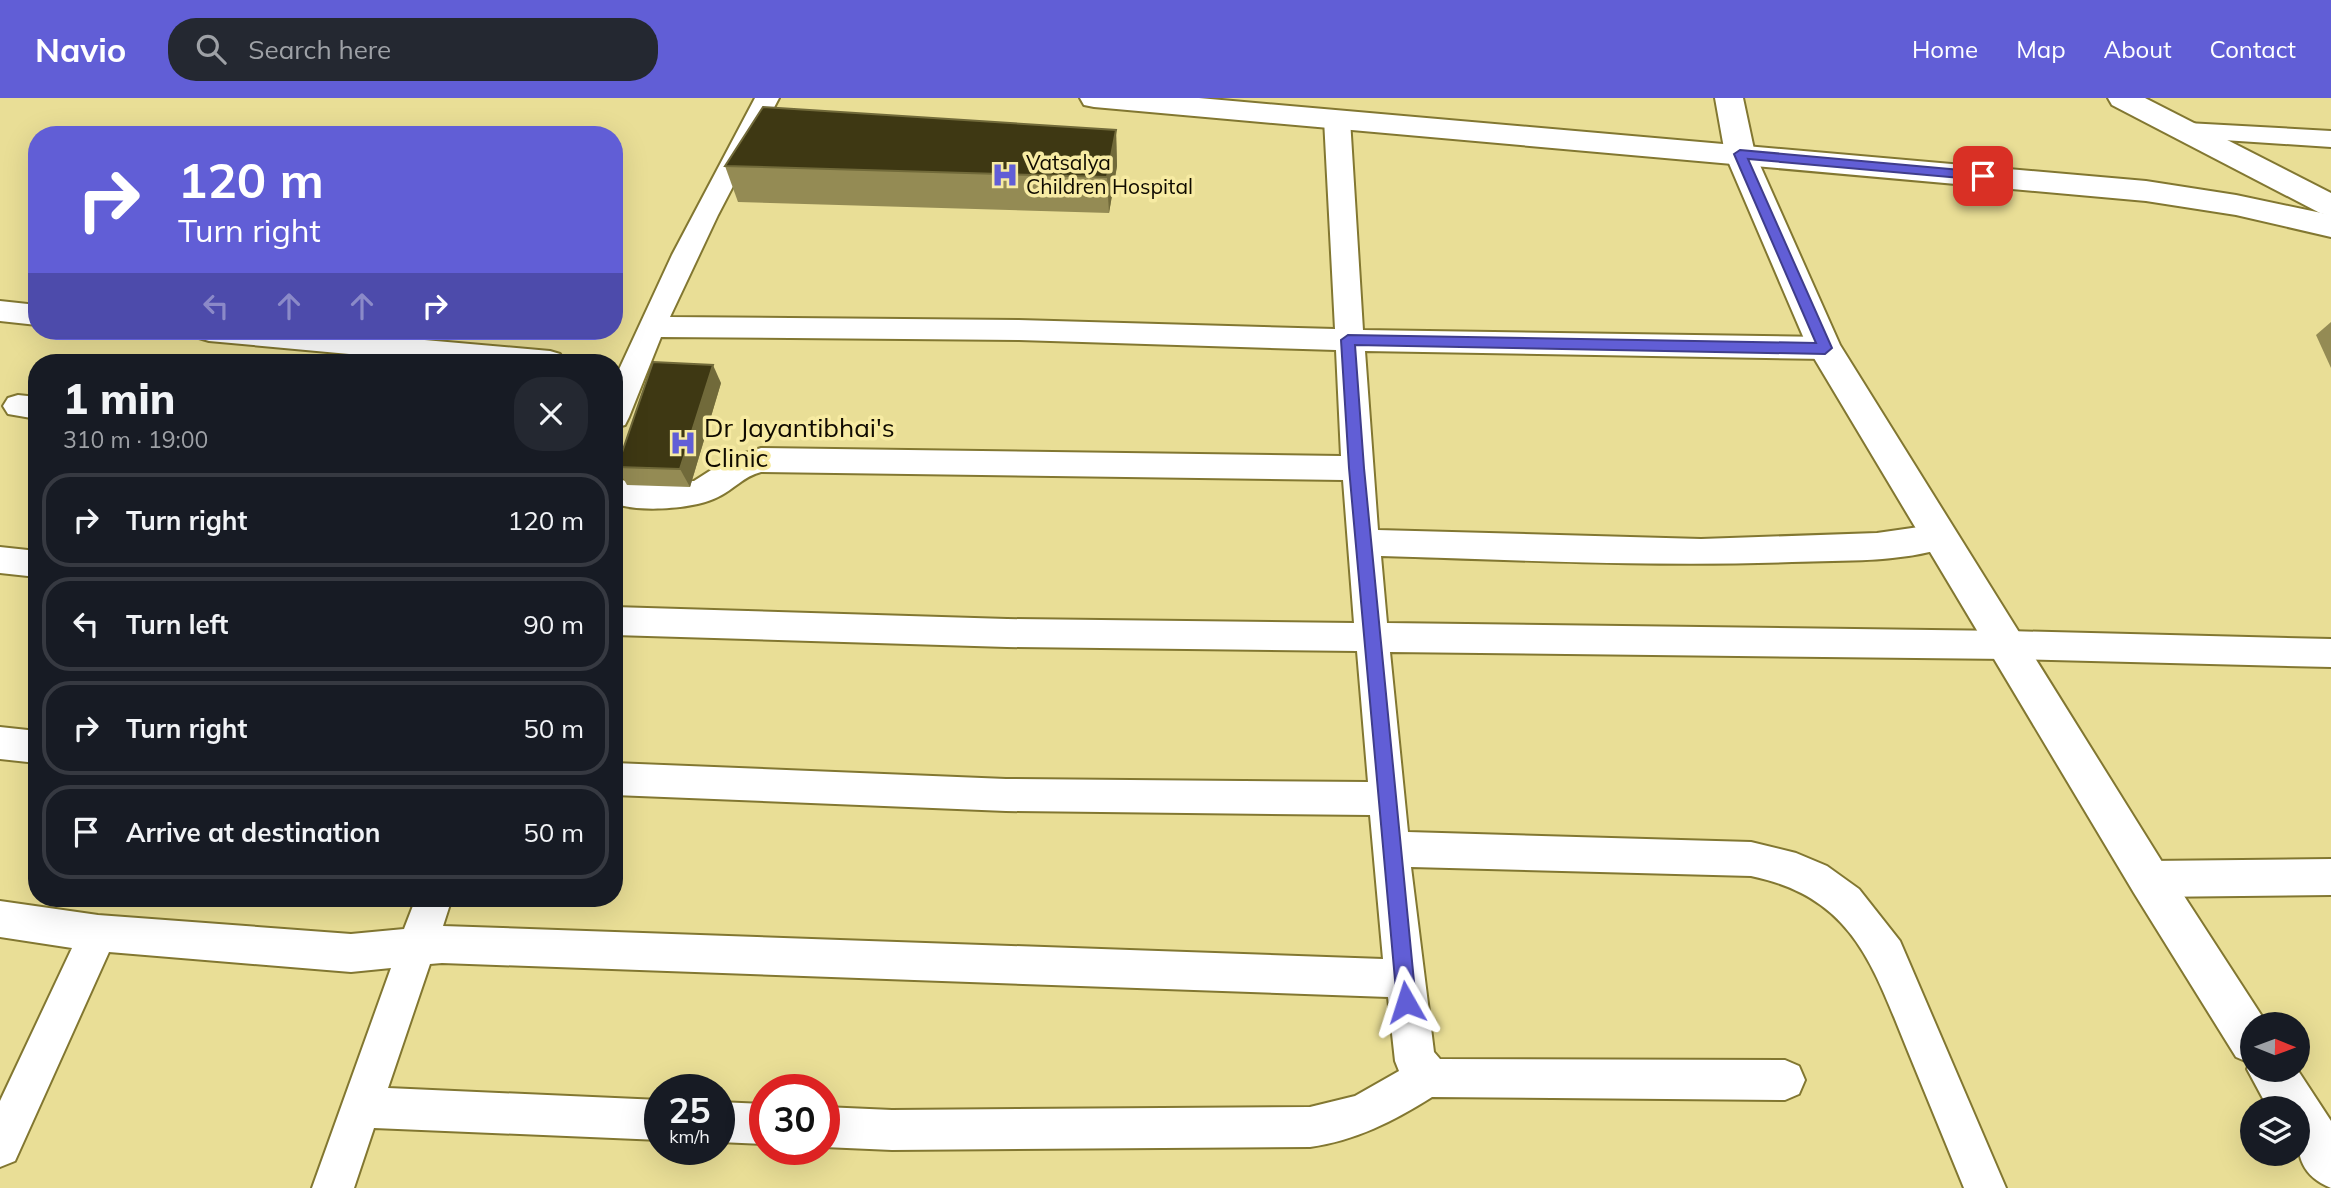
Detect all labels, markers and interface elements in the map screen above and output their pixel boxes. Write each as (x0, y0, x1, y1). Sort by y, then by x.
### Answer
search box (168, 18, 658, 81)
text: Navio (35, 29, 126, 70)
icon: search (192, 30, 230, 68)
text: Search here (248, 33, 391, 66)
text: Home (1912, 34, 1978, 64)
text: Map (2016, 34, 2066, 64)
text: About (2104, 34, 2172, 64)
text: Contact (2210, 34, 2296, 64)
pin (1953, 146, 2013, 206)
text: 120 m (178, 149, 324, 210)
place label: Vatsalya Children Hospital (1026, 149, 1193, 199)
icon: right (63, 154, 154, 245)
icon: arrive (1964, 157, 2002, 195)
hospital icon: Vatsalya Children Hospital (990, 160, 1020, 190)
text: Turn right (178, 210, 321, 250)
icon: left (197, 287, 235, 325)
icon: ahead (270, 287, 308, 325)
icon: ahead (343, 287, 381, 325)
icon: right (416, 287, 454, 325)
text: 1 min (63, 372, 176, 425)
button: close (514, 377, 588, 451)
place label: Dr Jayantibhai's Clinic (704, 411, 895, 474)
text: 310 m · 19:00 (63, 425, 208, 454)
hospital icon: Dr Jayantibhai's Clinic (668, 428, 698, 458)
icon: right (67, 501, 105, 539)
text: Turn right (126, 504, 247, 537)
text: 120 m (508, 504, 584, 537)
icon: left (67, 605, 105, 643)
text: Turn left (126, 608, 228, 641)
text: 90 m (523, 608, 584, 641)
icon: right (67, 709, 105, 747)
text: Turn right (126, 712, 247, 745)
text: 50 m (523, 712, 584, 745)
icon: arrive (67, 813, 105, 851)
text: Arrive at destination (126, 816, 381, 849)
text: 50 m (523, 816, 584, 849)
position arrow (1369, 965, 1443, 1039)
north arrow (2240, 1012, 2310, 1082)
map controls (2240, 1012, 2310, 1166)
speed limit sign: 30 (749, 1074, 840, 1165)
text: 25 (668, 1088, 711, 1132)
button: layers (2240, 1096, 2310, 1166)
text: km/h (669, 1125, 710, 1148)

